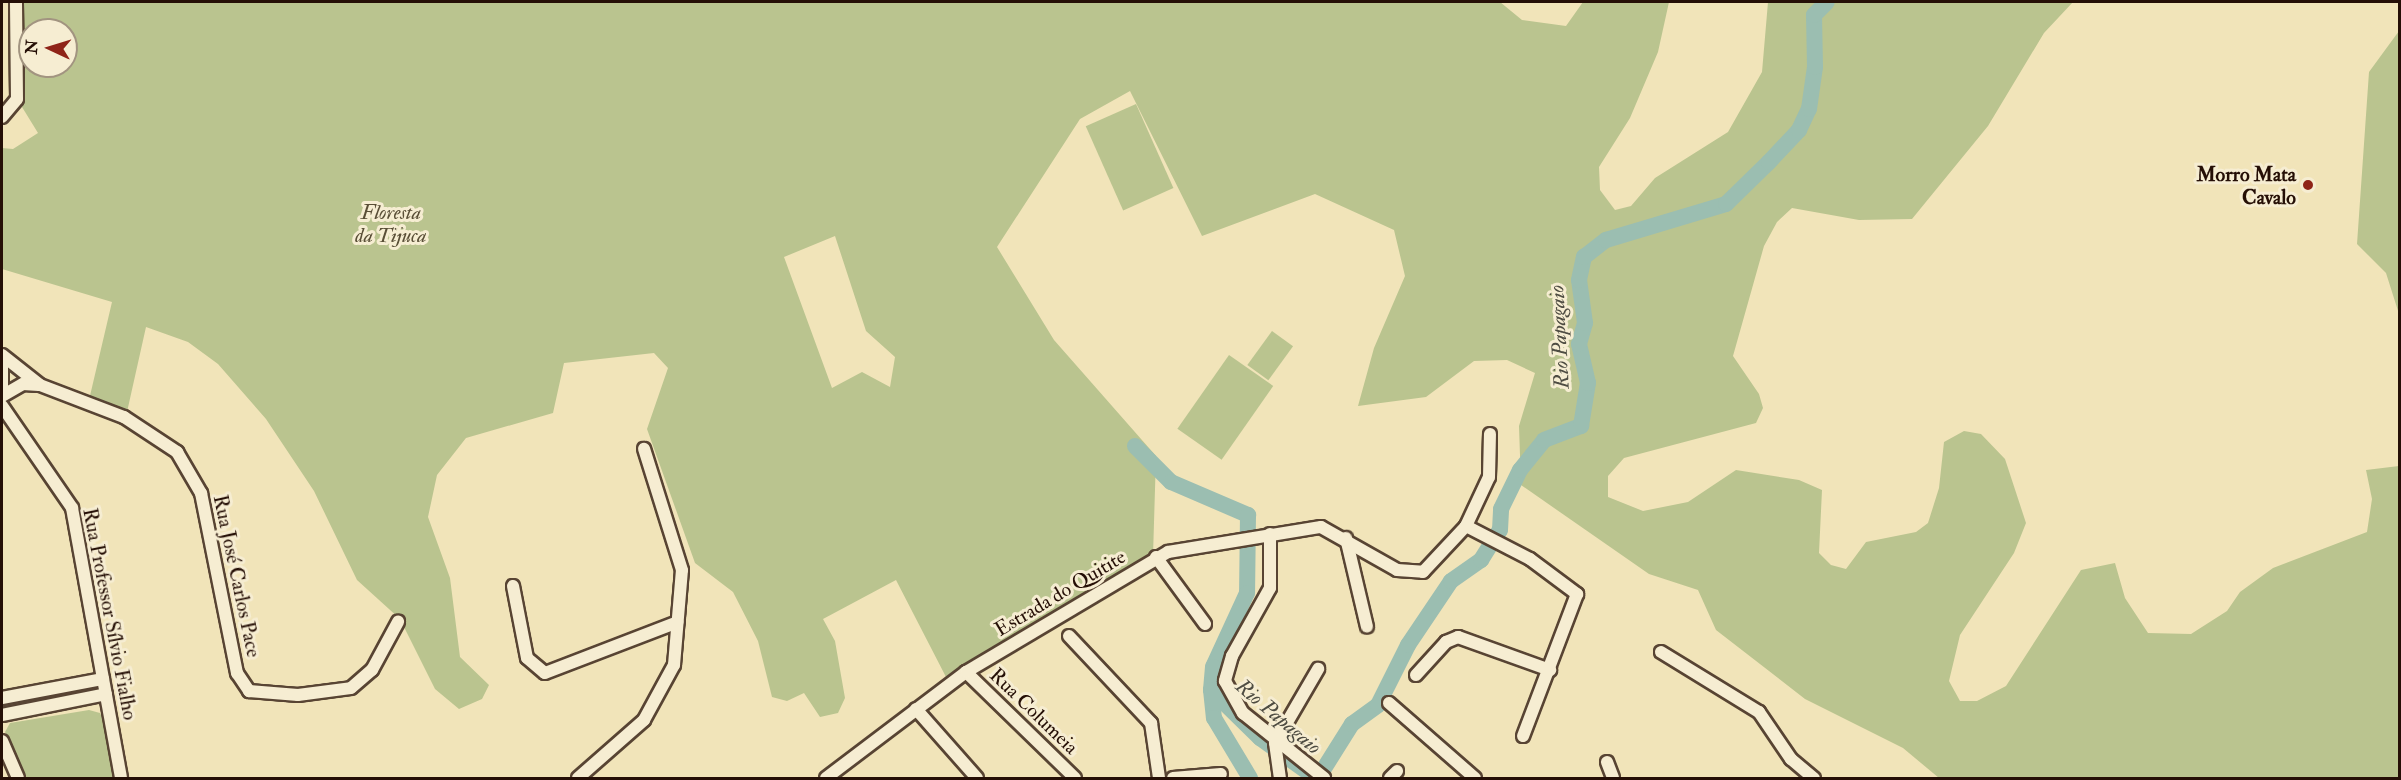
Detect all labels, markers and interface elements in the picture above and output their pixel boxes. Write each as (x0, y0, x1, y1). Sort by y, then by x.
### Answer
north arrow (18, 18, 78, 78)
text: N (22, 39, 43, 55)
place label: Morro Mata Cavalo (2197, 162, 2296, 209)
marker: Morro Mata Cavalo (2301, 178, 2315, 192)
park label: Floresta da Tijuca (355, 201, 427, 248)
water label: Rio Papagaio (1545, 284, 1575, 390)
street label: Rua José Carlos Pace (208, 493, 266, 659)
street label: Rua Professor Sílvio Fialho (78, 506, 142, 722)
street label: Estrada do Quitite (990, 545, 1130, 641)
street label: Rua Columeia (985, 663, 1083, 759)
water label: Rio Papagaio (1230, 674, 1326, 760)

